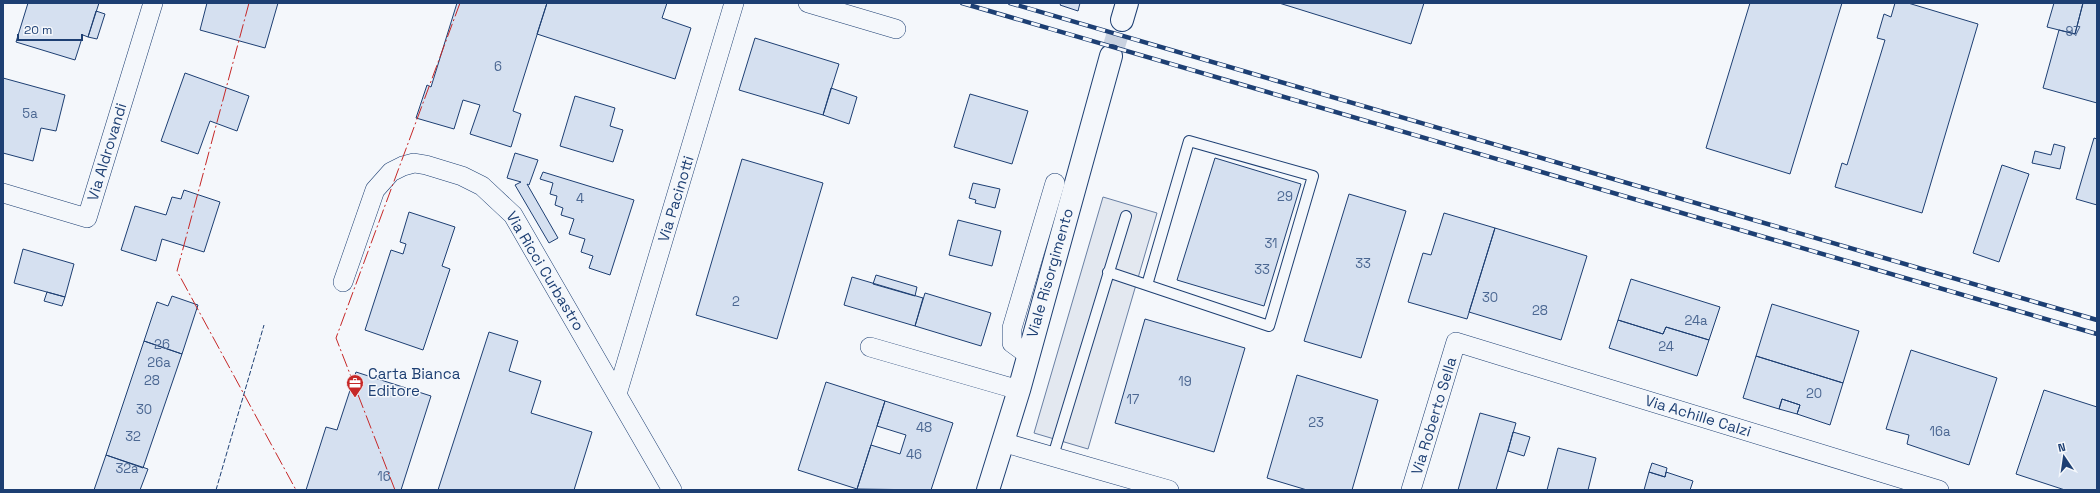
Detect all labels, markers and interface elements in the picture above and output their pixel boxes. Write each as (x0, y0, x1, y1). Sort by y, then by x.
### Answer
scale bar (18, 16, 82, 42)
text: 20 m (24, 22, 52, 38)
house number: 97 (2065, 23, 2081, 40)
house number: 6 (494, 58, 502, 75)
street label: Via Aldrovandi (83, 101, 130, 203)
house number: 5a (22, 105, 38, 122)
street label: Via Pacinotti (653, 153, 698, 244)
house number: 29 (1277, 188, 1293, 205)
house number: 4 (576, 190, 584, 207)
street label: Viale Risorgimento (1022, 206, 1077, 340)
street label: Via Ricci Curbastro (502, 208, 589, 334)
house number: 31 (1264, 235, 1278, 252)
house number: 33 (1355, 255, 1371, 272)
house number: 33 (1254, 261, 1270, 278)
house number: 30 (1482, 289, 1498, 306)
house number: 2 (732, 293, 740, 310)
house number: 28 (1532, 302, 1548, 319)
house number: 24a (1684, 312, 1708, 329)
house number: 26 (154, 336, 170, 353)
house number: 24 (1658, 338, 1674, 355)
house number: 26a (147, 354, 171, 371)
street label: Via Roberto Sella (1407, 354, 1461, 477)
place label: Carta Bianca Editore (368, 364, 461, 400)
house number: 28 (144, 372, 160, 389)
office icon: Carta Bianca Editore (345, 373, 365, 398)
house number: 19 (1178, 373, 1192, 390)
house number: 20 (1806, 385, 1822, 402)
street label: Via Achille Calzi (1643, 390, 1754, 441)
house number: 17 (1127, 391, 1139, 408)
house number: 30 (136, 401, 152, 418)
house number: 23 (1308, 414, 1324, 431)
house number: 48 (916, 419, 932, 436)
house number: 16a (1930, 423, 1951, 440)
house number: 32 (125, 428, 141, 445)
north arrow (2044, 437, 2084, 477)
text: N (2057, 440, 2067, 455)
house number: 46 (906, 446, 922, 463)
house number: 32a (115, 460, 139, 477)
house number: 16 (377, 468, 391, 485)

